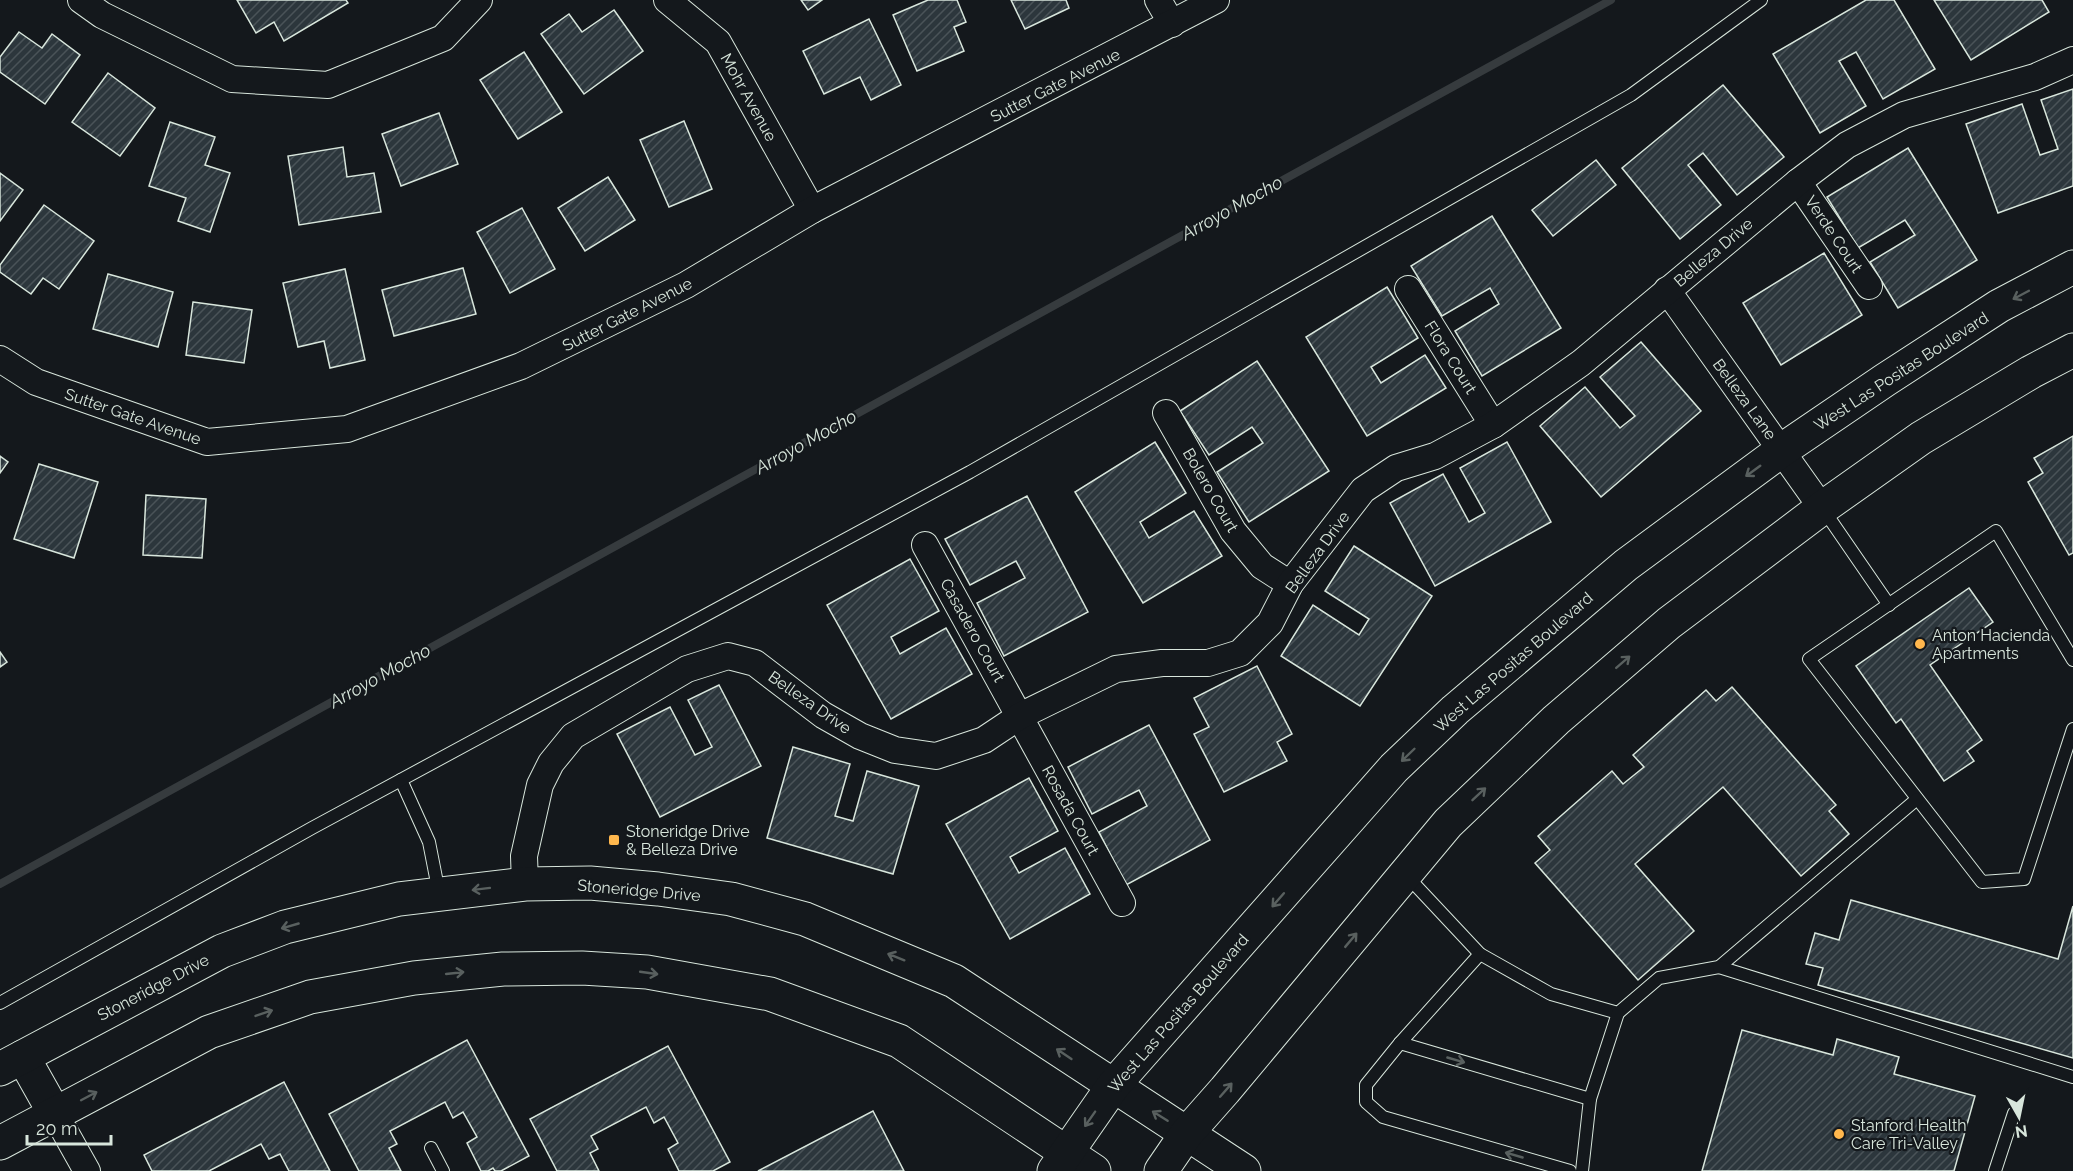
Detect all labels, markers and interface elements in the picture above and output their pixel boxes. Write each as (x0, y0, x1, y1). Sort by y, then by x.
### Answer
street label: Sutter Gate Avenue (987, 45, 1123, 126)
street label: Mohr Avenue (717, 50, 781, 145)
water label: Arroyo Mocho (1177, 171, 1286, 244)
street label: Verde Court (1801, 192, 1867, 277)
street label: Belleza Drive (1670, 214, 1757, 291)
street label: Sutter Gate Avenue (559, 274, 695, 355)
one-way arrow (2012, 289, 2030, 301)
street label: West Las Positas Boulevard (1811, 308, 1992, 435)
street label: Flora Court (1421, 317, 1481, 398)
street label: Belleza Lane (1709, 355, 1780, 444)
street label: Sutter Gate Avenue (62, 384, 204, 449)
water label: Arroyo Mocho (751, 405, 860, 478)
street label: Bolero Court (1179, 445, 1243, 536)
one-way arrow (1746, 465, 1762, 478)
street label: Belleza Drive (1281, 508, 1354, 597)
street label: Casadero Court (936, 575, 1009, 686)
street label: West Las Positas Boulevard (1430, 588, 1597, 736)
place label: Anton Hacienda Apartments (1932, 626, 2050, 663)
marker: Anton Hacienda Apartments (1913, 637, 1927, 651)
water label: Arroyo Mocho (325, 639, 434, 712)
one-way arrow (1615, 656, 1631, 669)
street label: Belleza Drive (765, 667, 855, 738)
one-way arrow (1401, 747, 1416, 762)
street label: Rosada Court (1038, 762, 1103, 859)
one-way arrow (1472, 786, 1487, 801)
place label: Stoneridge Drive & Belleza Drive (626, 822, 750, 859)
marker: Stoneridge Drive & Belleza Drive (607, 833, 621, 847)
street label: Stoneridge Drive (577, 876, 701, 905)
one-way arrow (472, 884, 491, 895)
one-way arrow (1271, 892, 1285, 907)
one-way arrow (281, 921, 300, 932)
street label: West Las Positas Boulevard (1104, 930, 1253, 1097)
one-way arrow (1344, 932, 1357, 948)
street label: Stoneridge Drive (94, 950, 212, 1025)
one-way arrow (887, 951, 905, 962)
one-way arrow (444, 967, 464, 978)
one-way arrow (639, 967, 659, 978)
one-way arrow (254, 1006, 273, 1017)
one-way arrow (1056, 1047, 1073, 1059)
one-way arrow (1446, 1055, 1465, 1066)
one-way arrow (1219, 1083, 1233, 1098)
north arrow (1989, 1087, 2049, 1147)
one-way arrow (79, 1090, 97, 1101)
scale bar (27, 1108, 111, 1146)
one-way arrow (1152, 1110, 1169, 1122)
one-way arrow (1084, 1111, 1096, 1127)
place label: Stanford Health Care Tri-Valley (1851, 1116, 1967, 1153)
text: 20 m (36, 1118, 78, 1139)
text: N (2014, 1121, 2029, 1142)
marker: Stanford Health Care Tri-Valley (1832, 1127, 1846, 1141)
one-way arrow (1505, 1149, 1524, 1160)

